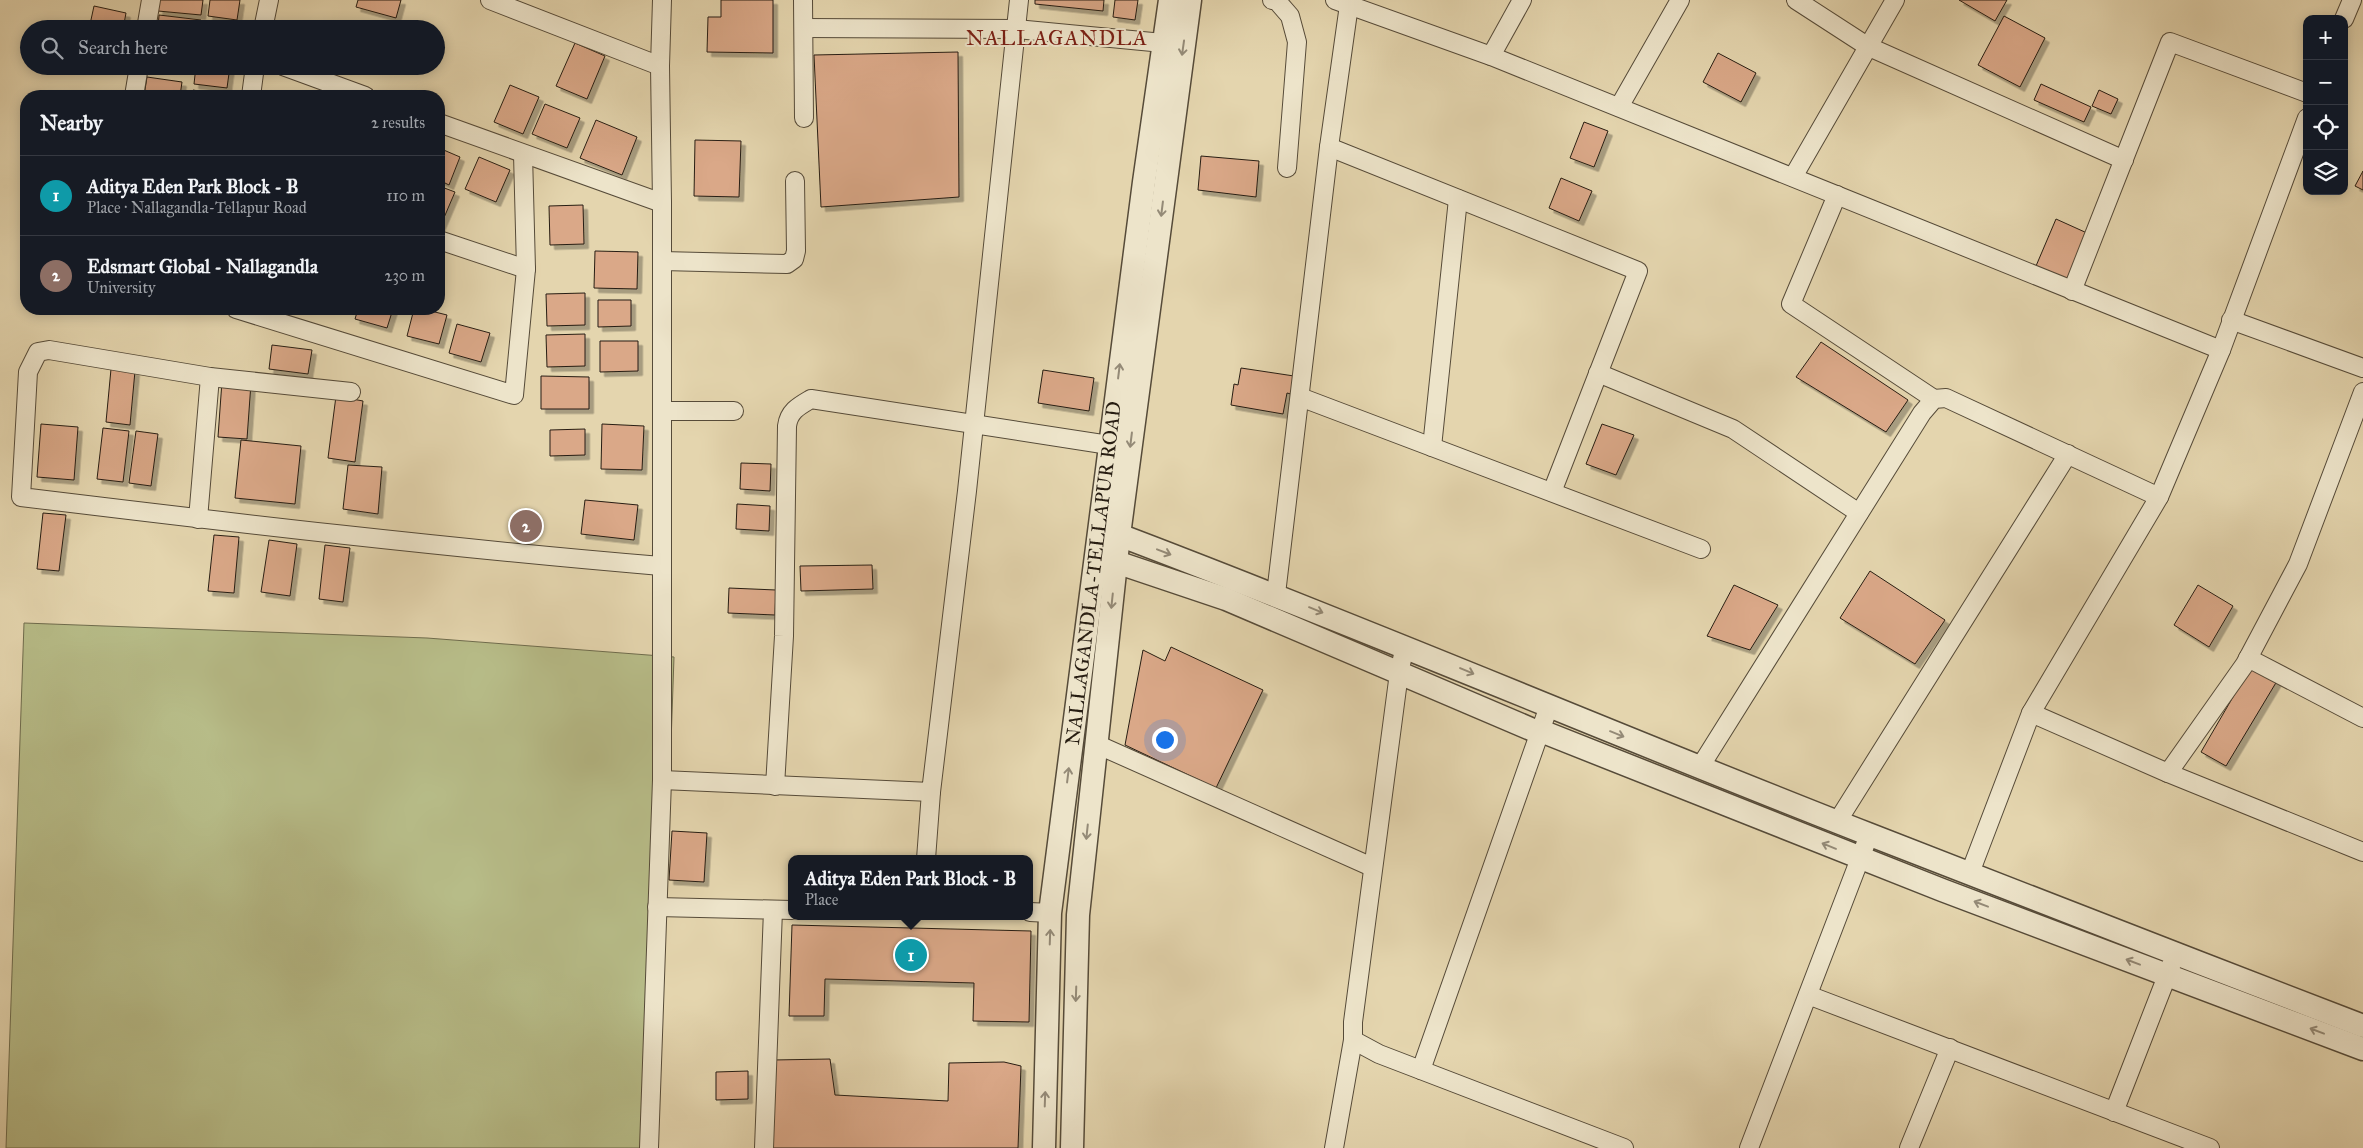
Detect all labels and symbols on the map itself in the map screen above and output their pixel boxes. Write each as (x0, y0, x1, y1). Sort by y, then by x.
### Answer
district label: NALLAGANDLA (966, 25, 1148, 51)
one-way arrow (1178, 40, 1188, 56)
one-way arrow (1156, 201, 1166, 217)
one-way arrow (1114, 363, 1124, 379)
street label: NALLAGANDLA-TELLAPUR ROAD (1060, 400, 1126, 746)
one-way arrow (1126, 432, 1136, 448)
pin: 2 (510, 507, 542, 545)
one-way arrow (1156, 548, 1172, 557)
one-way arrow (1107, 592, 1117, 608)
one-way arrow (1308, 606, 1323, 616)
one-way arrow (1459, 667, 1474, 677)
your location (1152, 727, 1178, 753)
one-way arrow (1609, 729, 1624, 739)
one-way arrow (1063, 768, 1073, 784)
one-way arrow (1082, 823, 1092, 839)
one-way arrow (1822, 840, 1837, 850)
one-way arrow (1973, 899, 1989, 908)
one-way arrow (1045, 929, 1054, 945)
pin: 1 (895, 936, 927, 974)
one-way arrow (2125, 957, 2141, 966)
one-way arrow (1071, 986, 1081, 1002)
one-way arrow (2310, 1026, 2325, 1035)
one-way arrow (1040, 1092, 1050, 1108)

